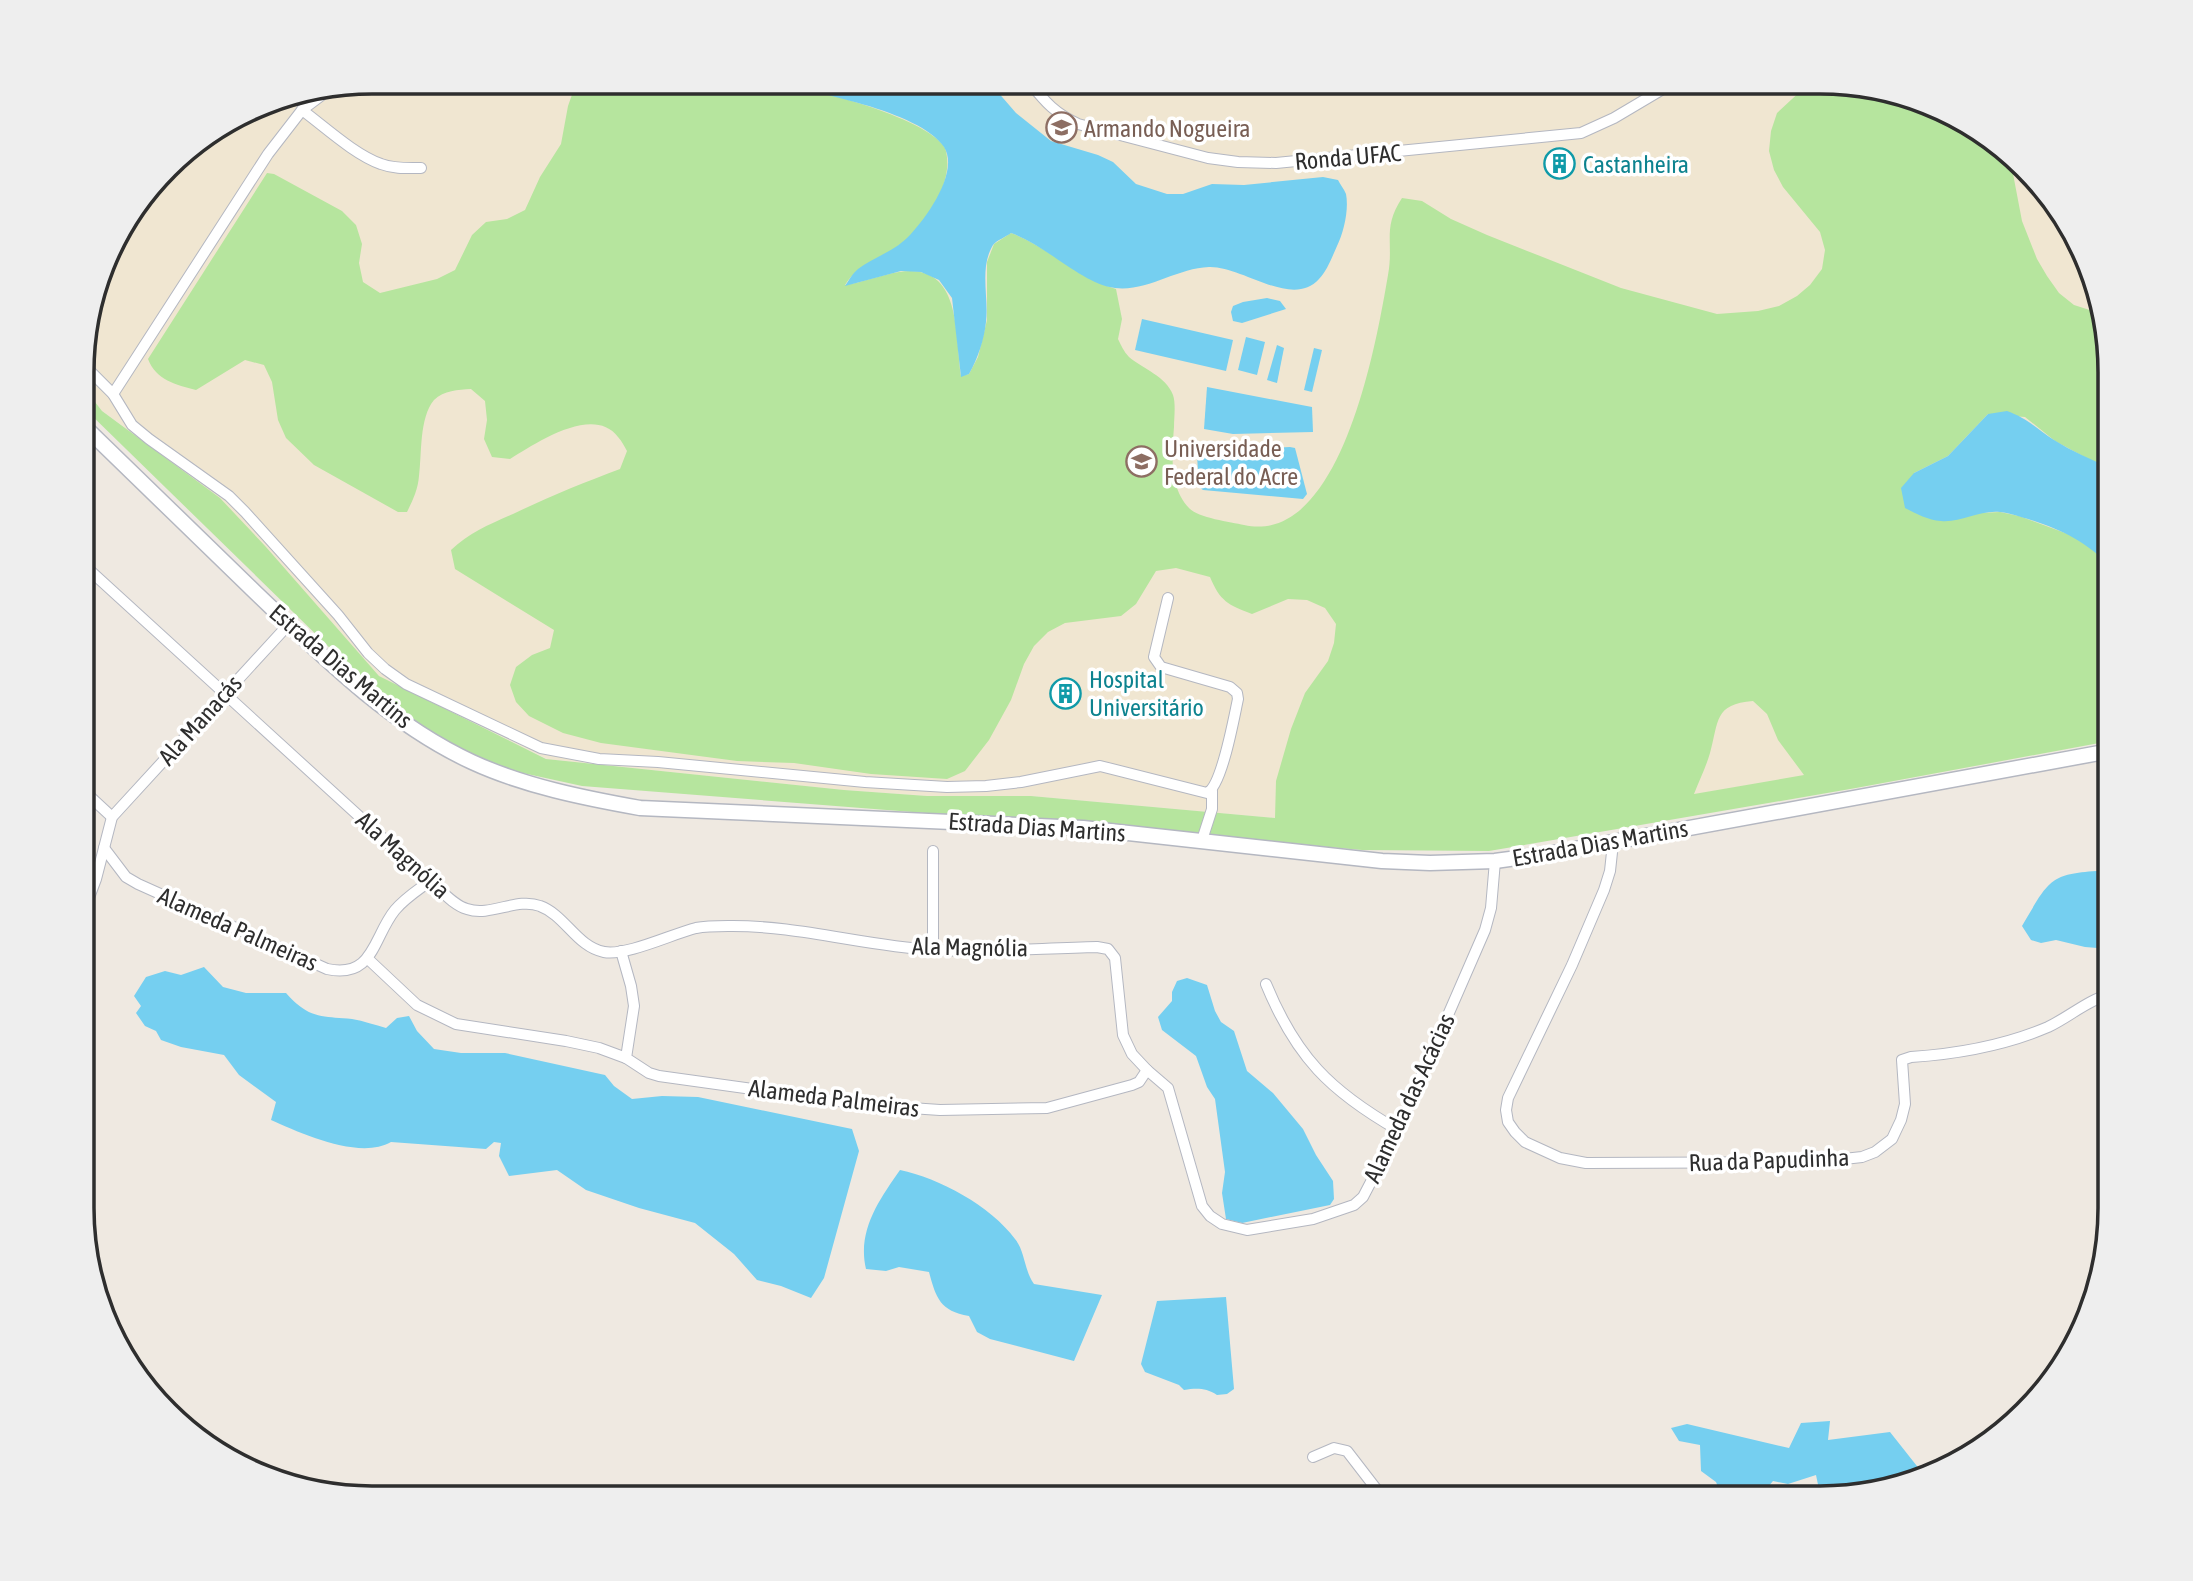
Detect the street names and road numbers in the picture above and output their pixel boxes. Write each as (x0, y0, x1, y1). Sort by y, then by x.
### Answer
street label: Ronda UFAC (1294, 139, 1403, 175)
street label: Estrada Dias Martins (264, 599, 418, 733)
street label: Ala Manacás (153, 670, 247, 770)
street label: Ala Magnólia (351, 806, 455, 904)
street label: Estrada Dias Martins (947, 807, 1127, 847)
street label: Estrada Dias Martins (1510, 814, 1690, 872)
street label: Alameda Palmeiras (154, 882, 322, 976)
street label: Ala Magnólia (912, 932, 1028, 962)
street label: Alameda das Acácias (1358, 1009, 1460, 1187)
street label: Alameda Palmeiras (747, 1074, 921, 1122)
street label: Rua da Papudinha (1688, 1144, 1850, 1176)

